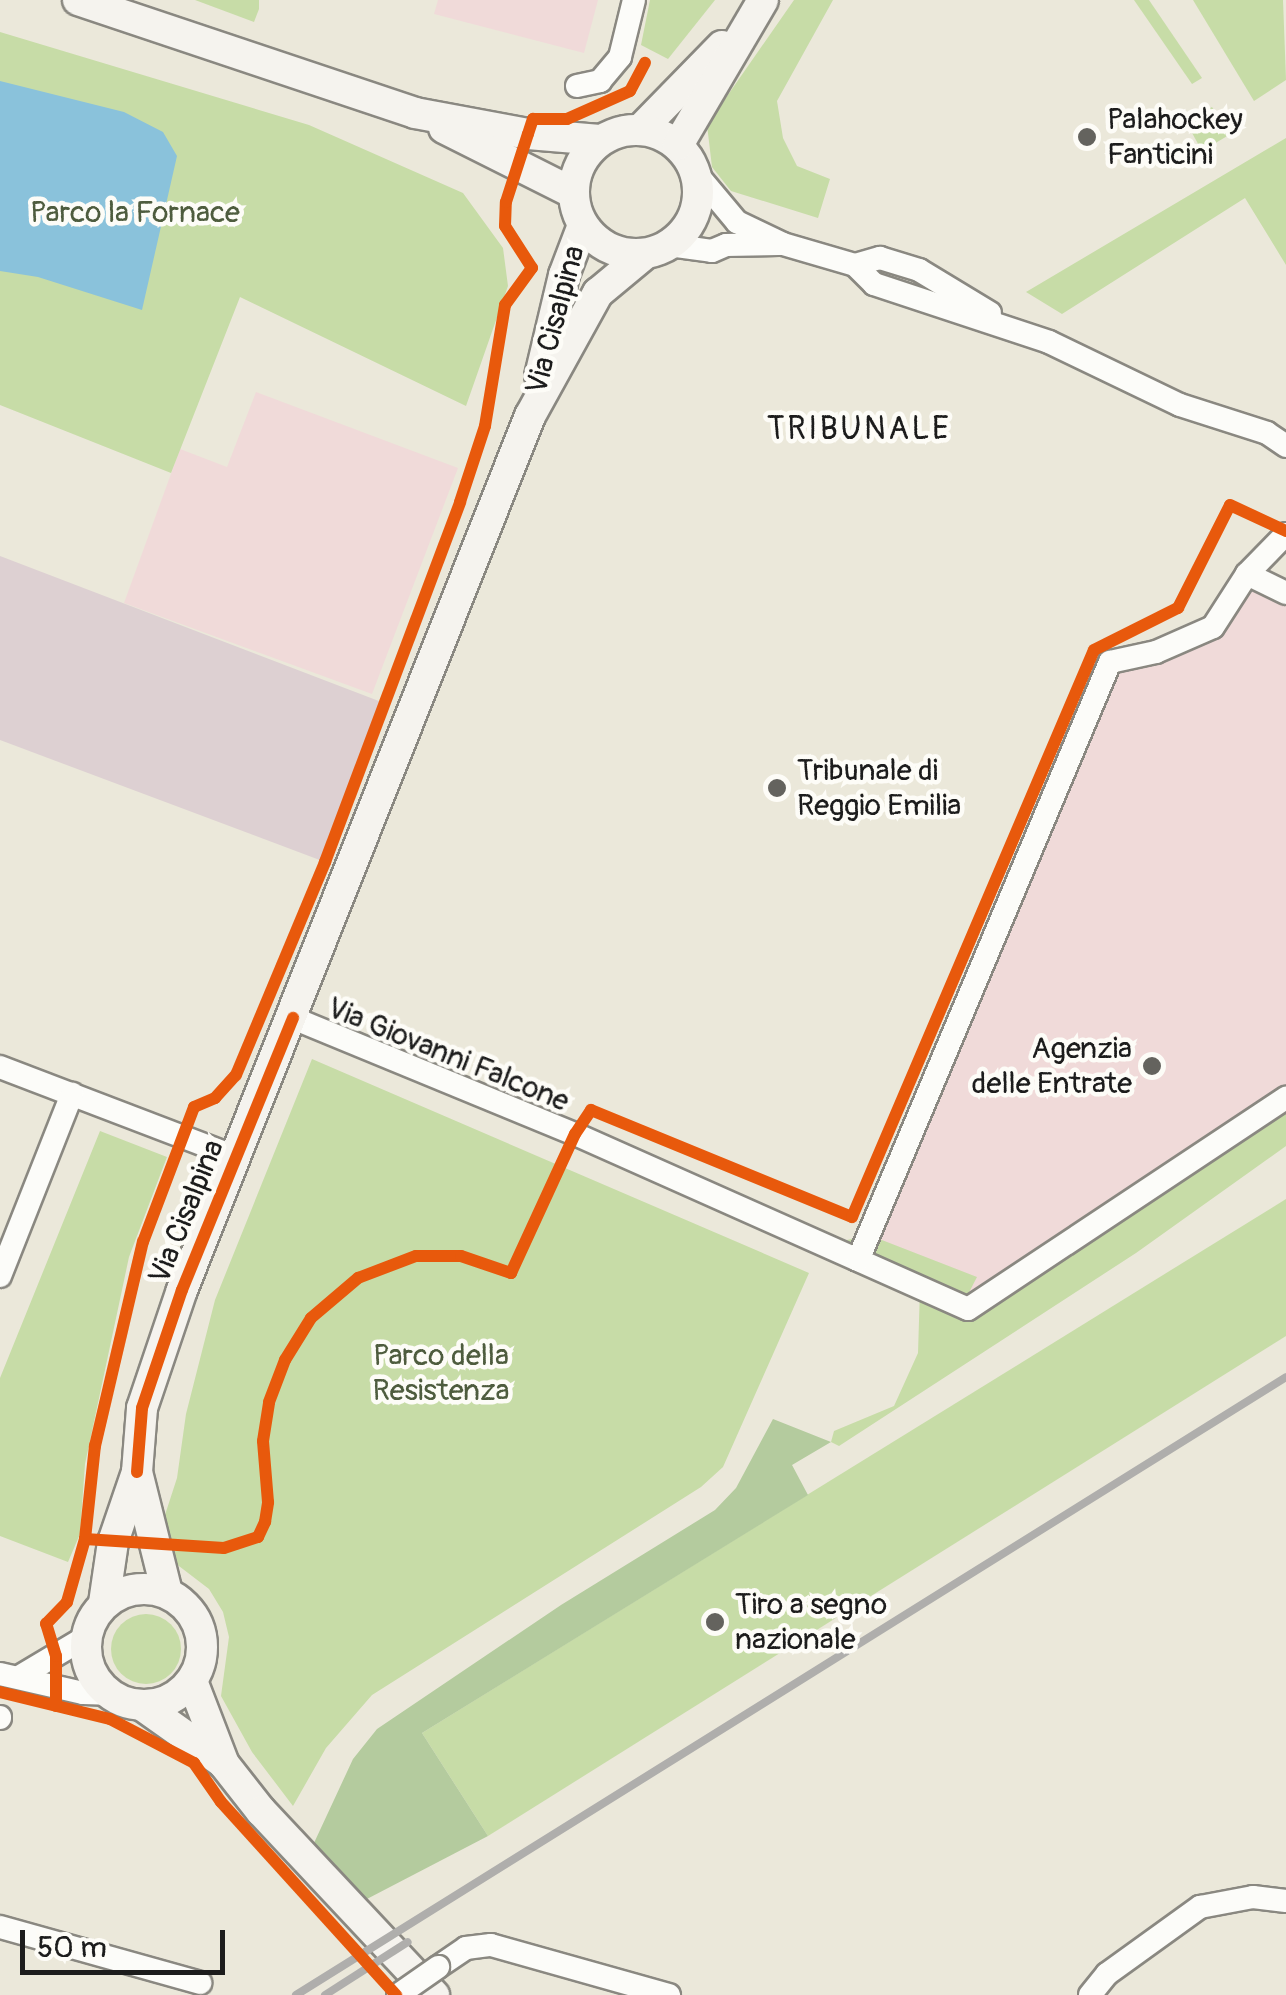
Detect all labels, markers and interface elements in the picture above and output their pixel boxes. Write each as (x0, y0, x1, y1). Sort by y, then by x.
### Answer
place label: Palahockey Fanticini (1107, 102, 1243, 172)
marker: Palahockey Fanticini (1076, 126, 1098, 148)
park label: Parco la Fornace (30, 195, 240, 231)
street label: Via Cisalpina (519, 242, 593, 398)
district label: TRIBUNALE (767, 410, 951, 448)
place label: Tribunale di Reggio Emilia (797, 753, 961, 824)
marker: Tribunale di Reggio Emilia (766, 777, 788, 799)
street label: Via Giovanni Falcone (322, 990, 574, 1120)
place label: Agenzia delle Entrate (972, 1031, 1132, 1102)
marker: Agenzia delle Entrate (1141, 1055, 1163, 1077)
street label: Via Cisalpina (142, 1135, 232, 1289)
park label: Parco della Resistenza (372, 1338, 510, 1408)
place label: Tiro a segno nazionale (735, 1587, 887, 1658)
marker: Tiro a segno nazionale (704, 1611, 726, 1633)
scale bar (25, 1910, 230, 1972)
text: 50 m (37, 1929, 107, 1966)

